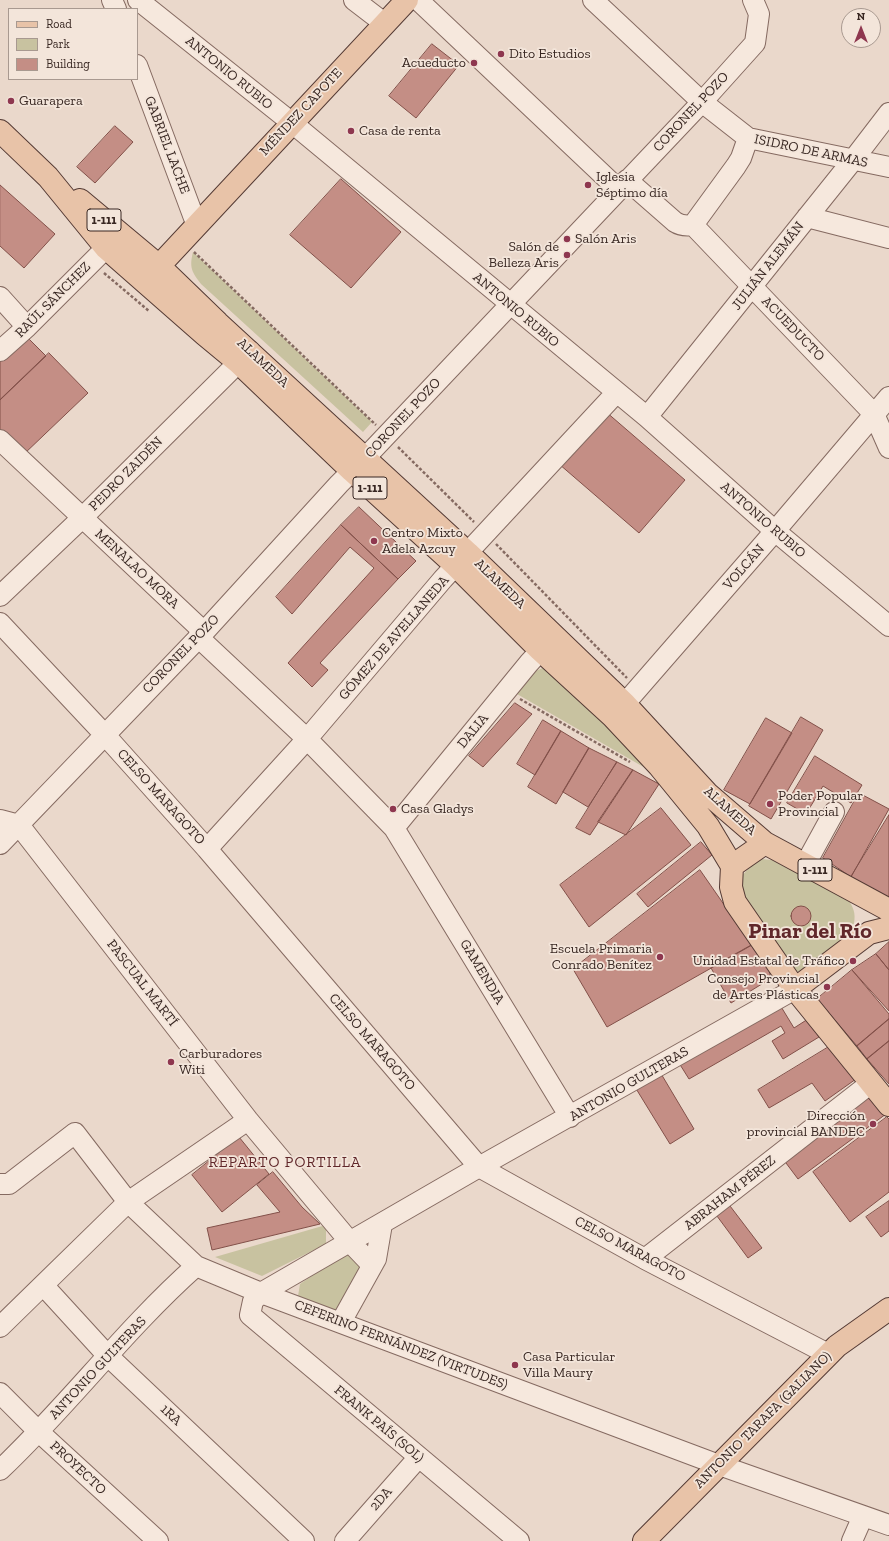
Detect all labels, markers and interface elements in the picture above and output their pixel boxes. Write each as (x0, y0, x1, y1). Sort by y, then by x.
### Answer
legend (8, 8, 138, 80)
north arrow (841, 8, 881, 48)
text: N (857, 10, 865, 23)
text: Road (46, 17, 72, 31)
street label: ANTONIO RUBIO (182, 33, 276, 113)
text: Park (46, 37, 70, 51)
place label: Dito Estudios (509, 46, 591, 62)
marker: Dito Estudios (496, 49, 506, 59)
place label: Acueducto (402, 55, 466, 71)
text: Building (46, 57, 90, 71)
marker: Acueducto (469, 58, 479, 68)
street label: MÉNDEZ CAPOTE (256, 65, 346, 159)
street label: CORONEL POZO (650, 68, 732, 156)
place label: Guarapera (19, 93, 83, 109)
street label: GABRIEL LACHE (141, 94, 193, 196)
marker: Guarapera (6, 96, 16, 106)
place label: Casa de renta (359, 123, 441, 139)
marker: Casa de renta (346, 126, 356, 136)
street label: ISIDRO DE ARMAS (753, 131, 869, 171)
place label: Iglesia Séptimo día (596, 169, 668, 202)
marker: Iglesia Séptimo día (583, 180, 593, 190)
road number: 1-111 (87, 209, 121, 231)
street label: JULIÁN ALEMÁN (728, 218, 808, 314)
place label: Salón Aris (575, 231, 636, 247)
marker: Salón Aris (562, 234, 572, 244)
place label: Salón de Belleza Aris (488, 239, 559, 272)
marker: Salón de Belleza Aris (562, 250, 572, 260)
street label: RAÚL SÁNCHEZ (12, 259, 94, 341)
street label: ANTONIO RUBIO (469, 269, 563, 351)
street label: ACUEDUCTO (758, 293, 828, 365)
street label: ALAMEDA (234, 335, 292, 391)
street label: CORONEL POZO (362, 374, 444, 462)
street label: PEDRO ZAIDÉN (86, 434, 166, 514)
road number: 1-111 (353, 477, 387, 499)
street label: ANTONIO RUBIO (717, 478, 809, 562)
place label: Centro Mixto Adela Azcuy (382, 525, 463, 558)
street label: MENALAO MORA (91, 526, 183, 612)
marker: Centro Mixto Adela Azcuy (369, 536, 379, 546)
street label: VOLCÁN (720, 541, 768, 593)
street label: ALAMEDA (471, 555, 529, 613)
street label: GÓMEZ DE AVELLANEDA (335, 572, 453, 704)
street label: CORONEL POZO (139, 611, 223, 697)
street label: DALIA (454, 710, 492, 752)
street label: CELSO MARAGOTO (114, 746, 208, 848)
street label: ALAMEDA (700, 783, 760, 839)
place label: Poder Popular Provincial (778, 788, 863, 820)
marker: Poder Popular Provincial (765, 799, 775, 809)
place label: Casa Gladys (401, 801, 474, 817)
marker: Casa Gladys (388, 804, 398, 814)
road number: 1-111 (798, 859, 832, 881)
district label: Pinar del Río (748, 919, 872, 945)
street label: PASCUAL MARTÍ (103, 936, 181, 1030)
street label: GAMENDIA (456, 936, 508, 1008)
place label: Escuela Primaria Conrado Benítez (550, 941, 652, 974)
marker: Escuela Primaria Conrado Benítez (655, 952, 665, 962)
place label: Unidad Estatal de Tráfico (693, 953, 845, 969)
marker: Unidad Estatal de Tráfico (848, 956, 858, 966)
place label: Consejo Provincial de Artes Plásticas (707, 971, 819, 1004)
marker: Consejo Provincial de Artes Plásticas (822, 982, 832, 992)
street label: CELSO MARAGOTO (325, 990, 419, 1094)
street label: ANTONIO GULTERAS (566, 1043, 692, 1125)
place label: Carburadores Witi (179, 1046, 262, 1078)
marker: Carburadores Witi (166, 1057, 176, 1067)
place label: Dirección provincial BANDEC (747, 1108, 865, 1140)
marker: Dirección provincial BANDEC (868, 1119, 878, 1129)
street label: ABRAHAM PÉREZ (681, 1152, 779, 1234)
district label: REPARTO PORTILLA (208, 1154, 362, 1172)
street label: CELSO MARAGOTO (572, 1213, 688, 1285)
street label: CEFERINO FERNÁNDEZ (VIRTUDES) (292, 1296, 510, 1394)
street label: ANTONIO GULTERAS (46, 1313, 150, 1423)
street label: ANTONIO TARAFA (GALIANO) (691, 1348, 835, 1492)
place label: Casa Particular Villa Maury (523, 1349, 615, 1382)
marker: Casa Particular Villa Maury (510, 1360, 520, 1370)
street label: FRANK PAÍS (SOL) (331, 1382, 427, 1466)
street label: 1RA (157, 1401, 185, 1429)
street label: PROYECTO (46, 1438, 110, 1498)
street label: 2DA (366, 1484, 396, 1514)

